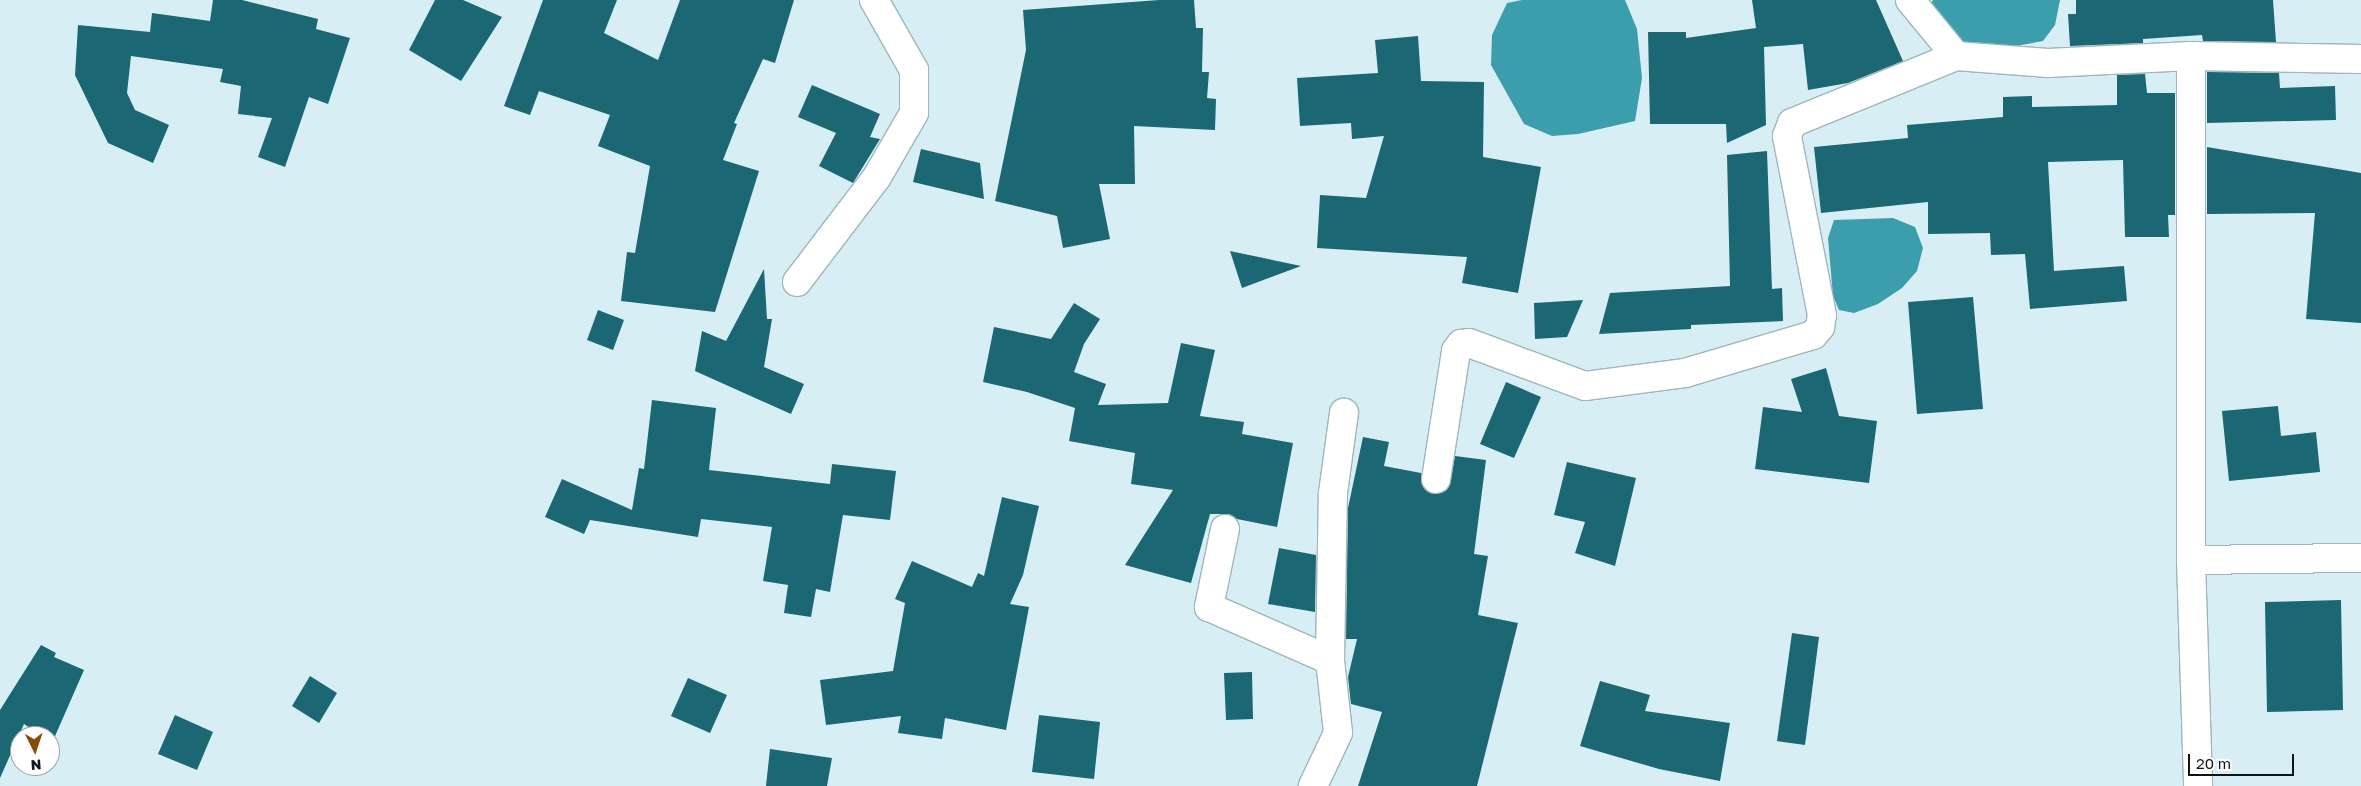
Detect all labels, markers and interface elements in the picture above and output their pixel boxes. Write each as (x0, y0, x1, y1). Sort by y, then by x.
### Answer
north arrow (10, 726, 60, 776)
scale bar (2191, 744, 2297, 776)
text: 20 m (2196, 754, 2231, 772)
text: N (30, 757, 42, 774)

